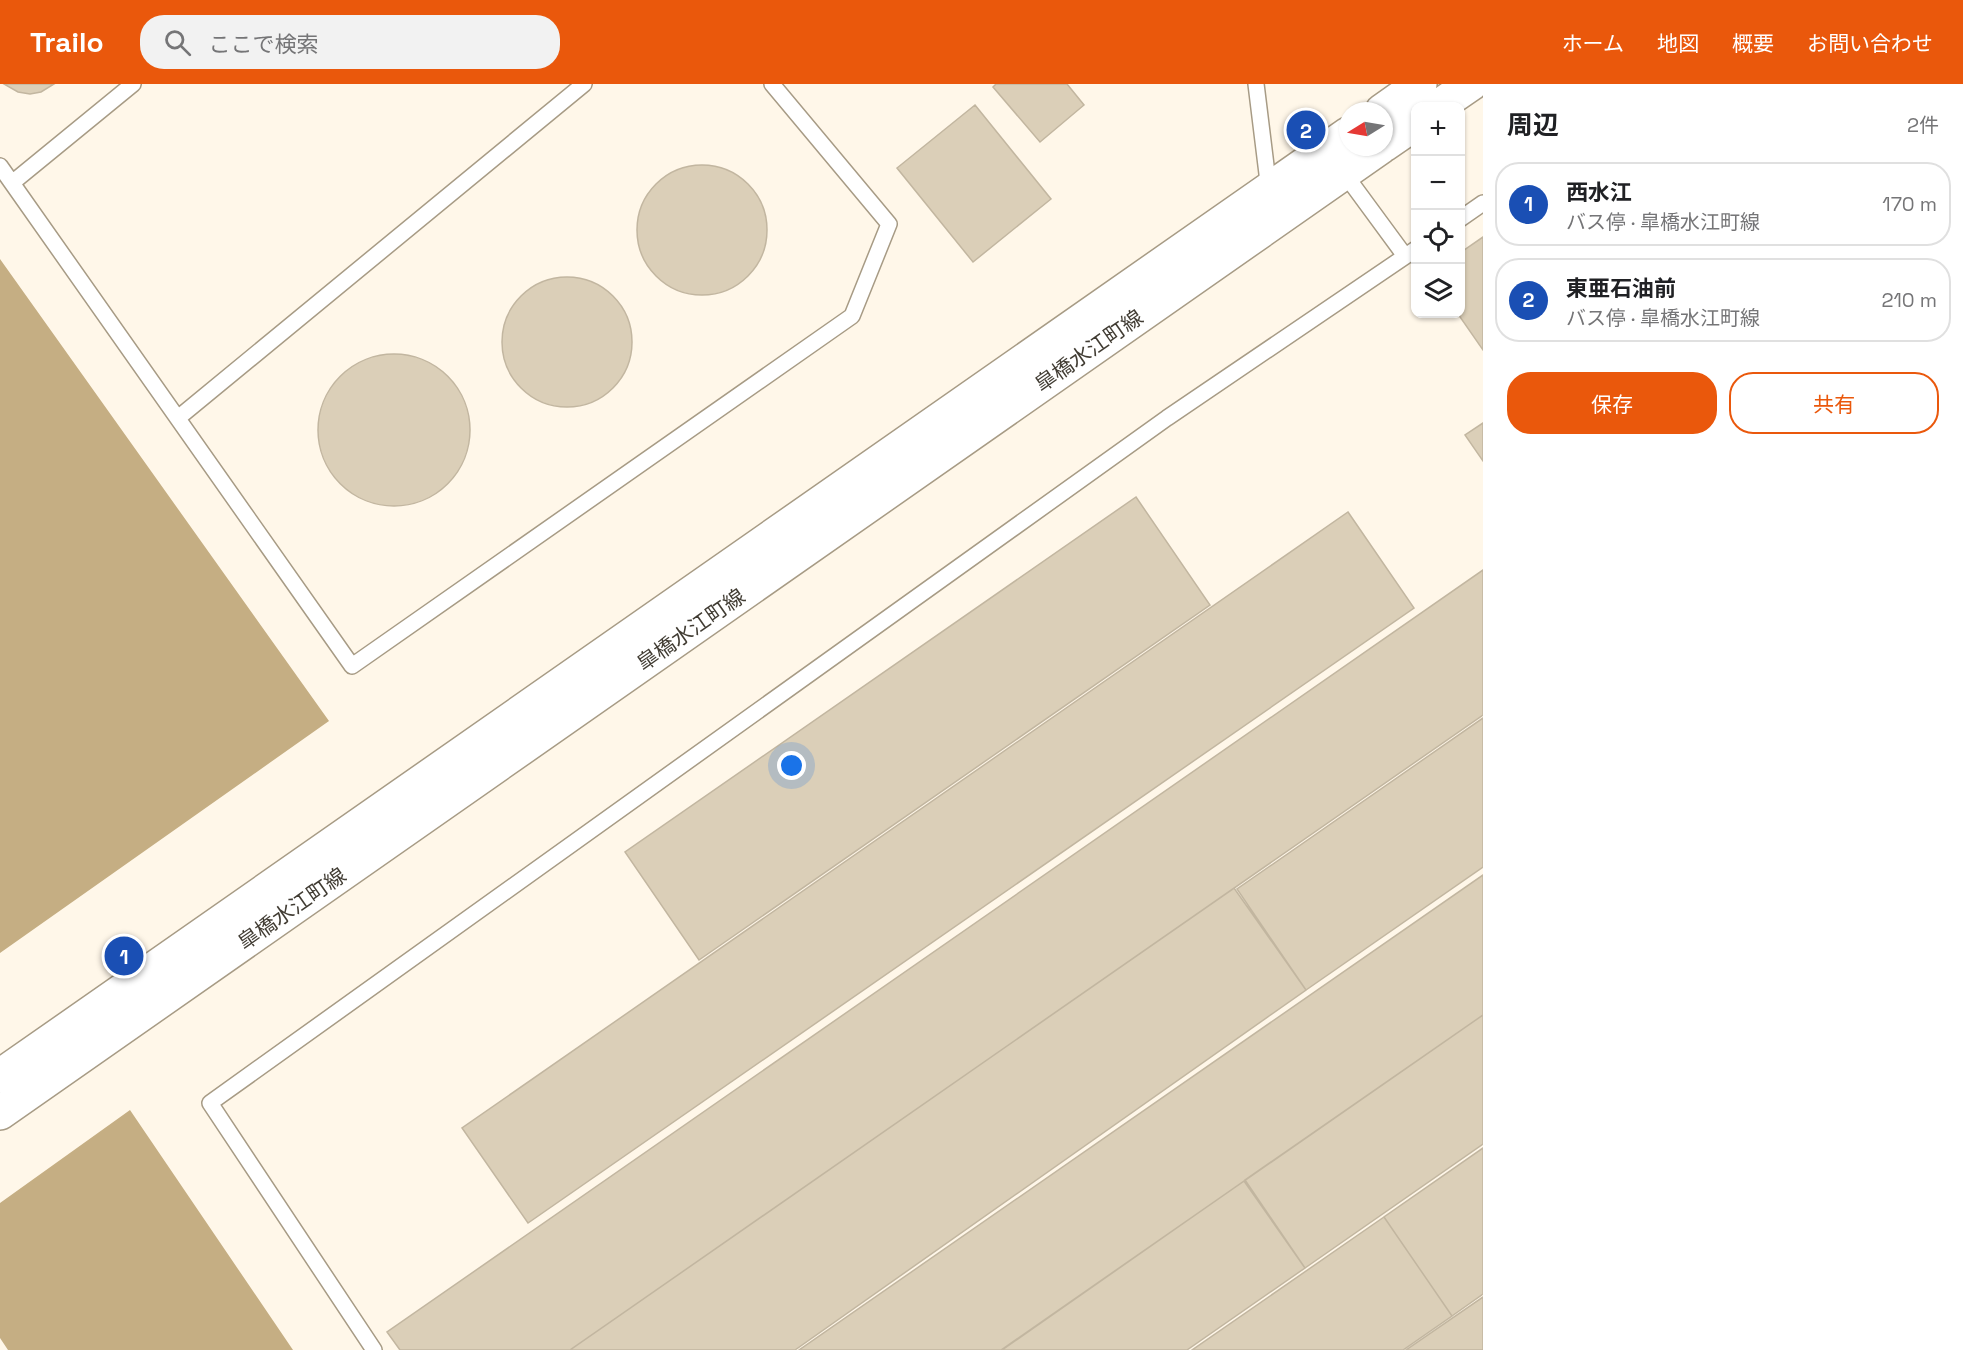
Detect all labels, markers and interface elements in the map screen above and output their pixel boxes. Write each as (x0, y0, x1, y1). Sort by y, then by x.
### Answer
search box (140, 15, 560, 69)
text: Trailo (30, 24, 104, 60)
icon: search (161, 26, 194, 59)
text: ここで検索 (209, 30, 319, 58)
text: ホーム (1562, 30, 1624, 57)
text: 地図 (1657, 30, 1699, 57)
text: 概要 (1732, 30, 1774, 57)
text: お問い合わせ (1807, 30, 1933, 57)
north arrow (1339, 102, 1393, 156)
map controls (1411, 102, 1465, 318)
button: + (1411, 102, 1465, 156)
pin: 2 (1286, 108, 1326, 152)
text: 周辺 (1507, 108, 1559, 142)
text: 2件 (1907, 112, 1939, 138)
button: − (1411, 156, 1465, 210)
text: 西水江 (1566, 178, 1632, 206)
text: 1 (1524, 191, 1533, 217)
text: 170 m (1882, 191, 1937, 217)
text: バス停 · 皐橋水江町線 (1566, 209, 1760, 235)
button: locate (1411, 210, 1465, 264)
button: layers (1411, 264, 1465, 318)
text: 東亜石油前 (1566, 274, 1676, 302)
text: 2 (1523, 287, 1534, 313)
text: 210 m (1881, 287, 1937, 313)
street label: 皐橋水江町線 (1029, 303, 1148, 398)
text: バス停 · 皐橋水江町線 (1566, 305, 1760, 331)
button: 保存 (1507, 372, 1717, 434)
button: 共有 (1729, 372, 1939, 434)
street label: 皐橋水江町線 (631, 582, 750, 677)
your location (777, 751, 806, 780)
street label: 皐橋水江町線 (232, 861, 351, 956)
pin: 1 (104, 934, 144, 978)

